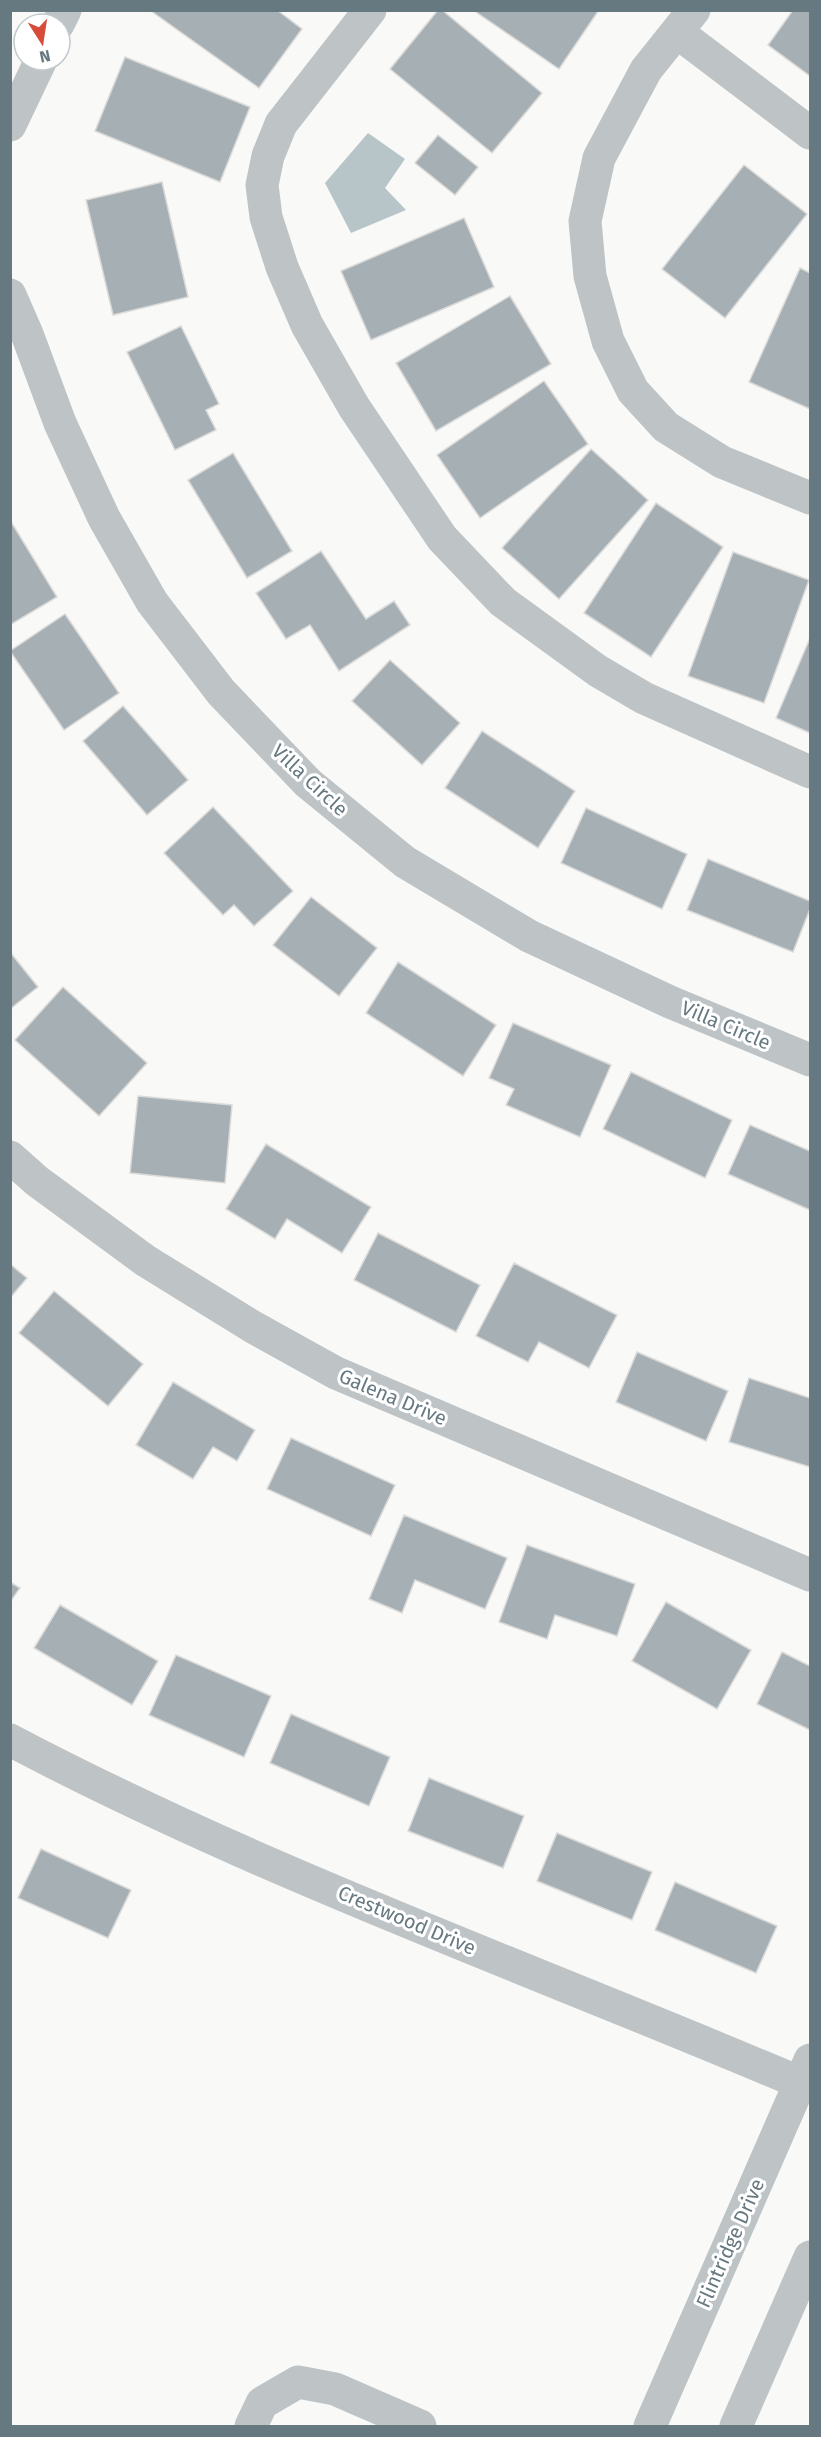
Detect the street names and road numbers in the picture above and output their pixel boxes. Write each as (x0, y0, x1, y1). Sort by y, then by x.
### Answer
street label: Villa Circle (267, 739, 353, 821)
street label: Villa Circle (678, 995, 774, 1055)
street label: Galena Drive (335, 1364, 451, 1430)
street label: Crestwood Drive (334, 1880, 480, 1960)
street label: Flintridge Drive (691, 2175, 769, 2311)

